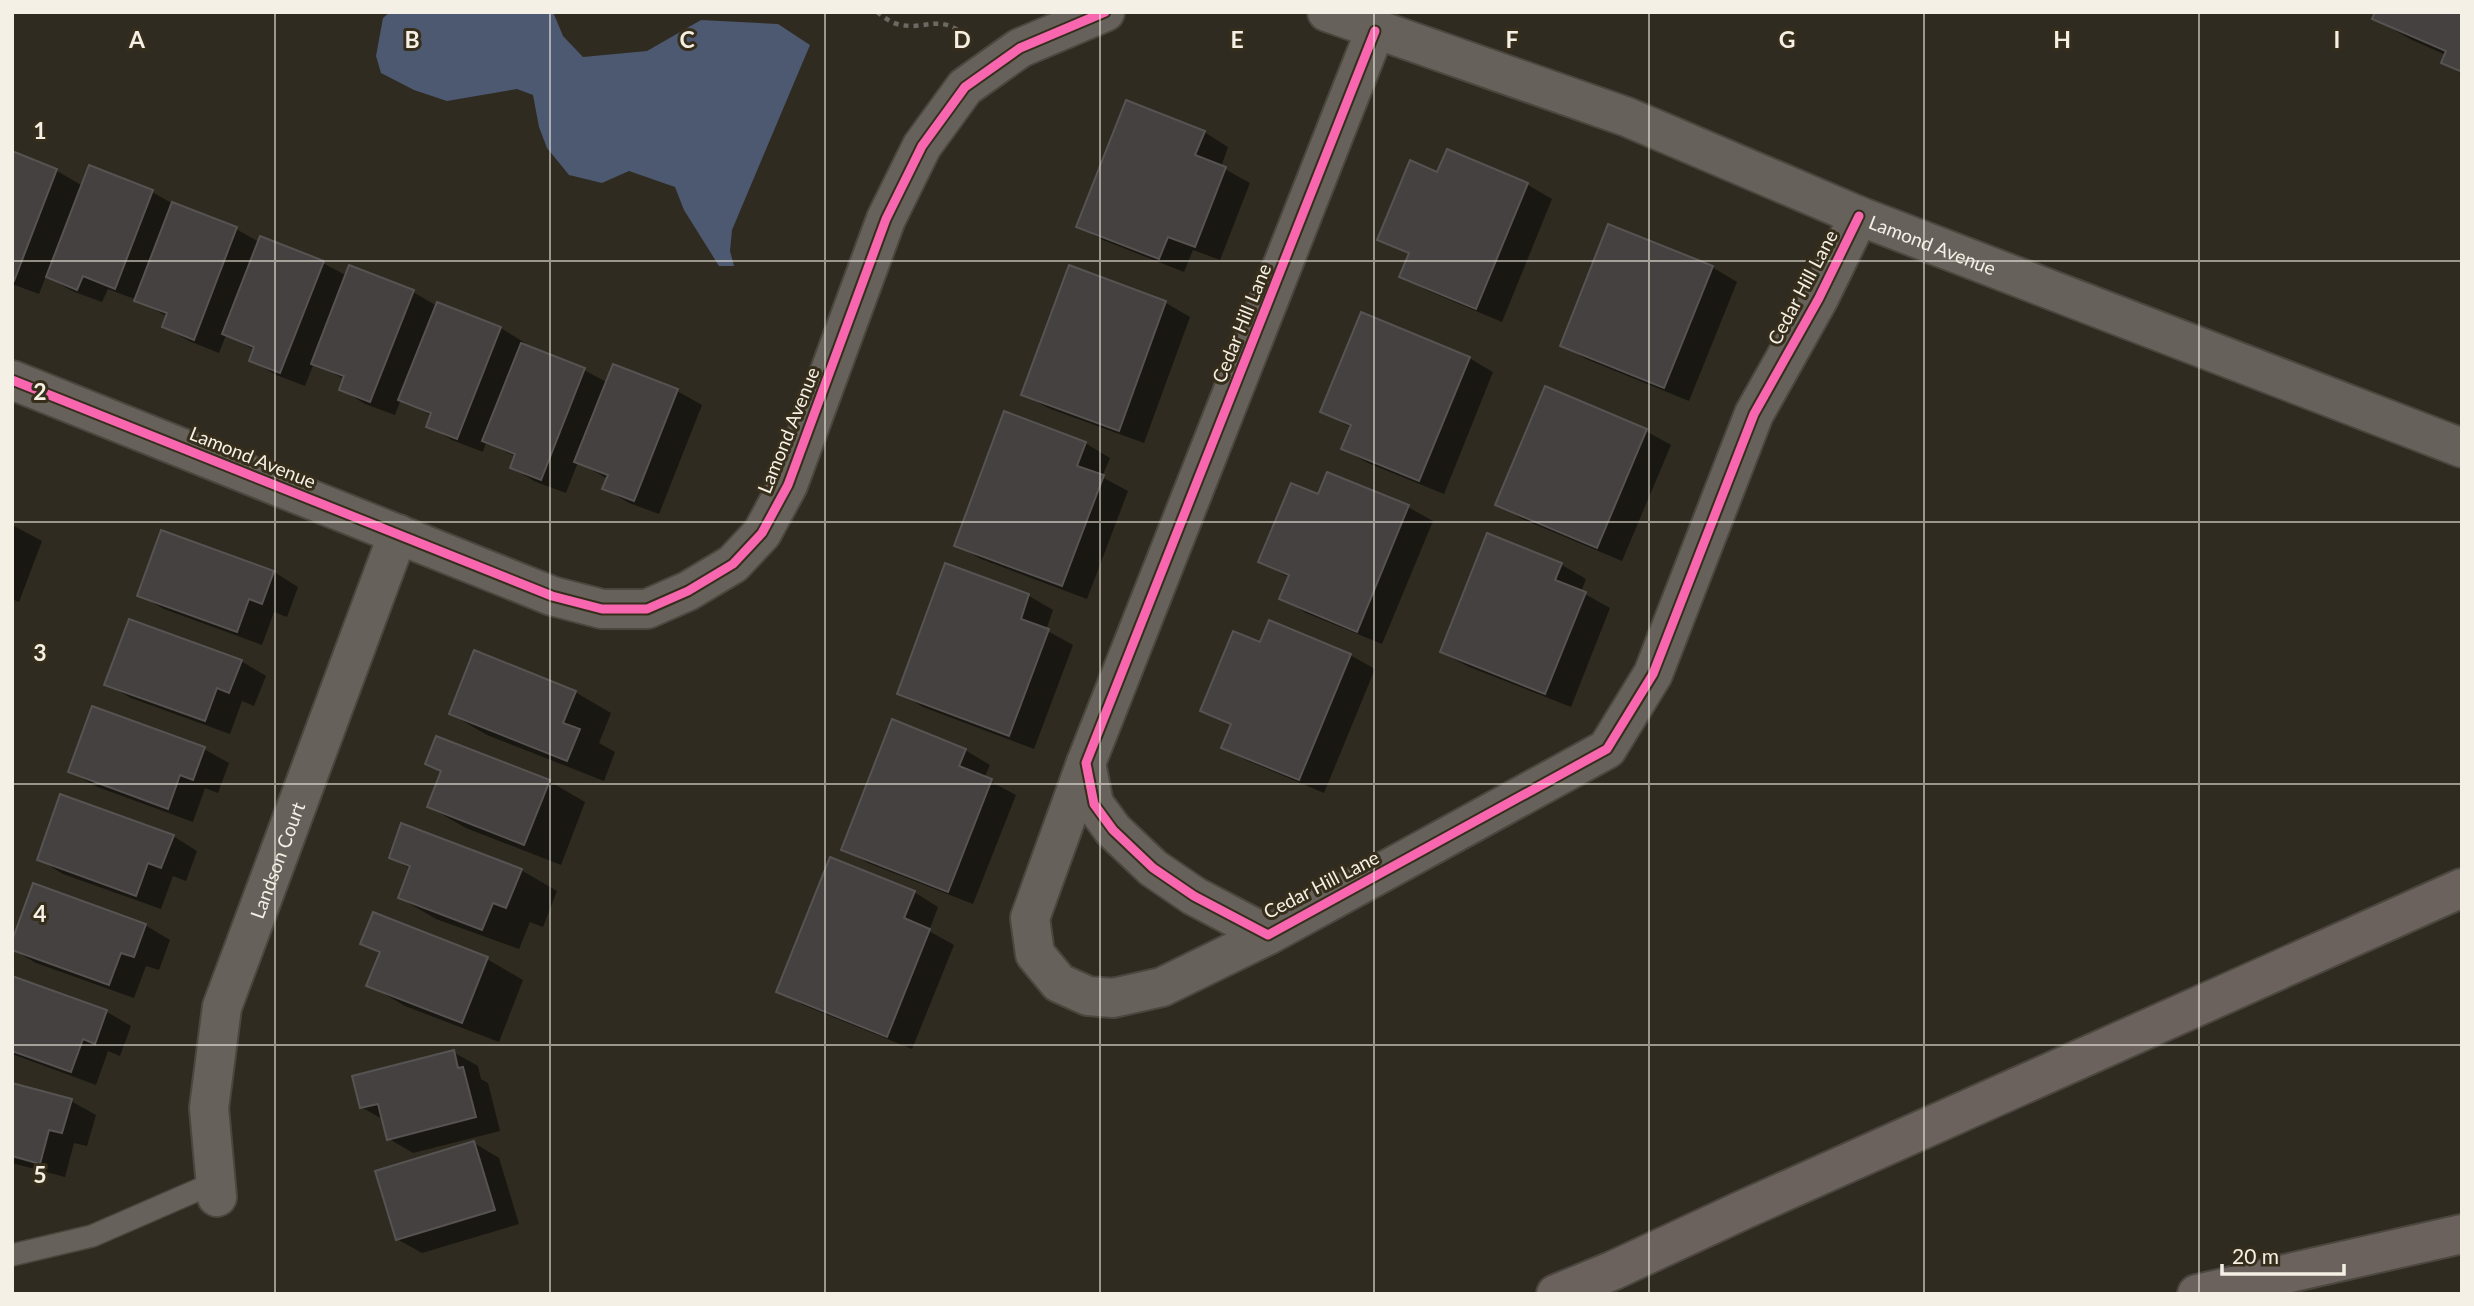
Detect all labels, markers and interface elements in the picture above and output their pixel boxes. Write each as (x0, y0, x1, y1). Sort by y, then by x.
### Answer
text: A (128, 25, 146, 53)
text: B (404, 25, 420, 53)
text: C (679, 25, 695, 53)
text: D (953, 25, 971, 53)
text: E (1230, 25, 1244, 53)
text: F (1505, 25, 1519, 53)
text: G (1779, 25, 1795, 53)
text: H (2053, 25, 2071, 53)
text: I (2334, 25, 2340, 53)
text: 1 (33, 116, 47, 144)
street label: Lamond Avenue (1866, 210, 1999, 279)
street label: Cedar Hill Lane (1762, 226, 1842, 348)
street label: Cedar Hill Lane (1207, 260, 1275, 386)
street label: Lamond Avenue (752, 364, 824, 496)
text: 2 (33, 377, 47, 405)
street label: Lamond Avenue (187, 421, 319, 493)
text: 3 (33, 638, 47, 666)
street label: Landson Court (245, 798, 309, 921)
street label: Cedar Hill Lane (1259, 845, 1383, 923)
text: 4 (33, 899, 47, 927)
text: 5 (33, 1160, 47, 1188)
scale bar (2222, 1232, 2344, 1276)
text: 20 m (2232, 1243, 2279, 1268)

